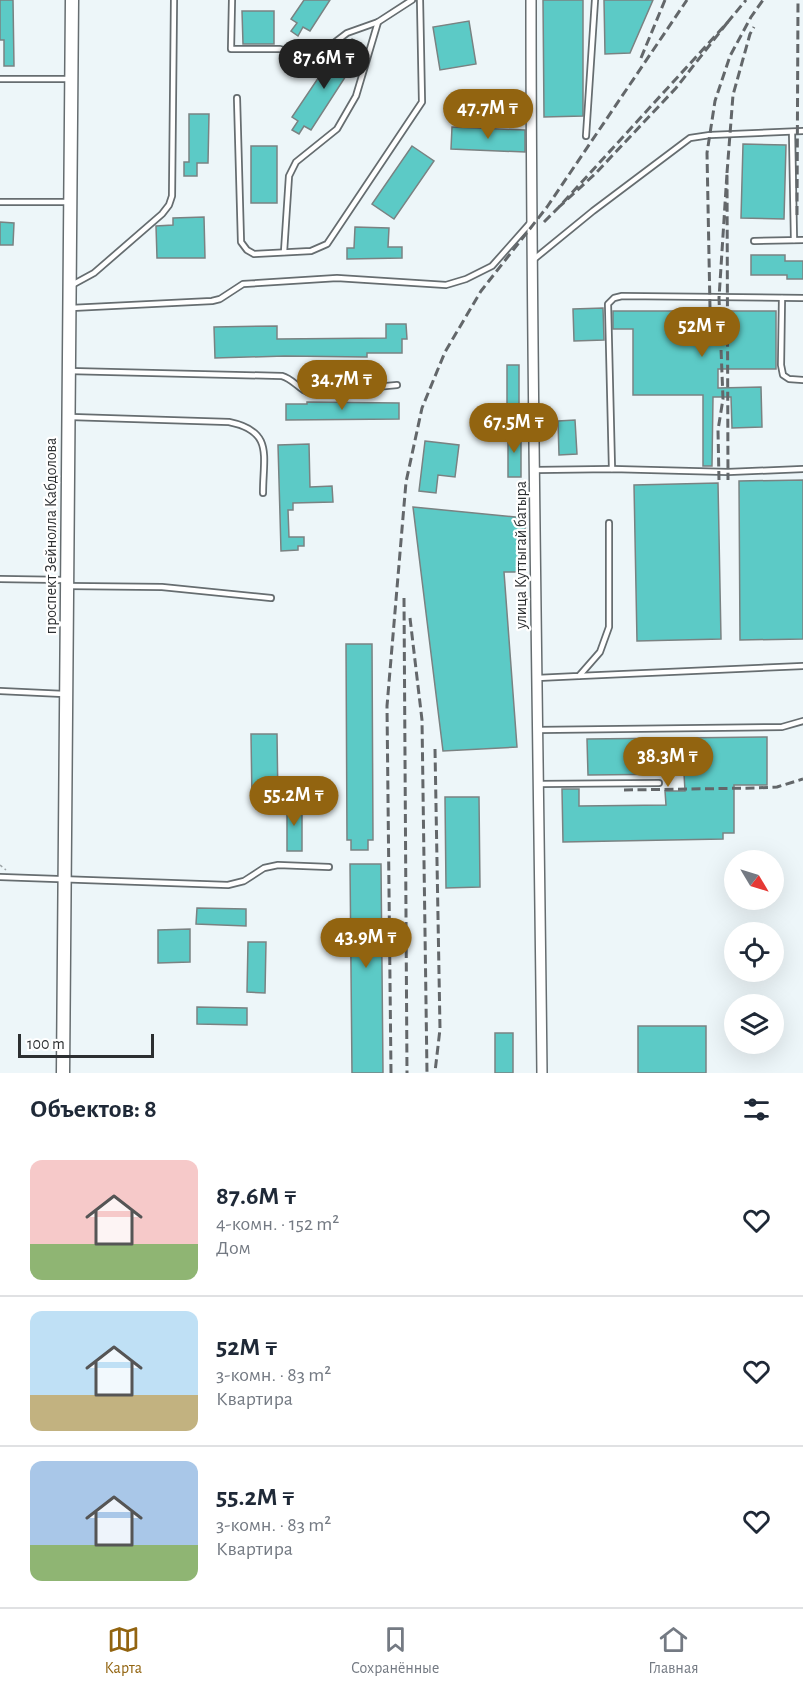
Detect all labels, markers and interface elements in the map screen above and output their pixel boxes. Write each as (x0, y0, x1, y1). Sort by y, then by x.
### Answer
pin: 87.6M ₸ (269, 39, 379, 90)
text: 87.6M ₸ (293, 48, 355, 68)
pin: 47.7M ₸ (433, 89, 543, 140)
text: 47.7M ₸ (457, 98, 519, 118)
pin: 52M ₸ (660, 307, 744, 358)
text: 52M ₸ (678, 316, 726, 336)
pin: 34.7M ₸ (287, 360, 397, 411)
text: 34.7M ₸ (311, 369, 373, 389)
pin: 67.5M ₸ (459, 403, 569, 454)
text: 67.5M ₸ (483, 412, 545, 432)
street label: проспект Зейнолла Кабдолова (43, 438, 59, 634)
street label: улица Куттыгай батыра (513, 481, 530, 630)
pin: 38.3M ₸ (613, 737, 723, 788)
text: 38.3M ₸ (637, 746, 699, 766)
pin: 55.2M ₸ (239, 776, 349, 827)
text: 55.2M ₸ (263, 785, 325, 805)
north arrow (724, 850, 784, 910)
map controls (724, 850, 784, 1054)
pin: 43.9M ₸ (311, 918, 421, 969)
button: locate (724, 922, 784, 982)
text: 43.9M ₸ (335, 927, 397, 947)
button: layers (724, 994, 784, 1054)
scale bar (18, 1031, 154, 1058)
text: 100 m (27, 1036, 65, 1052)
icon: filters (740, 1093, 773, 1126)
text: Объектов: 8 (30, 1096, 157, 1122)
text: 87.6M ₸ (216, 1183, 297, 1209)
icon: home (78, 1184, 150, 1256)
icon: heart (740, 1204, 773, 1237)
text: 4-комн. · 152 m² (216, 1214, 339, 1234)
text: Дом (216, 1238, 251, 1258)
text: 52M ₸ (216, 1334, 278, 1360)
icon: home (78, 1335, 150, 1407)
icon: heart (740, 1355, 773, 1388)
text: 3-комн. · 83 m² (216, 1365, 331, 1385)
text: Квартира (216, 1389, 293, 1409)
text: 55.2M ₸ (216, 1484, 295, 1510)
icon: home (78, 1485, 150, 1557)
icon: heart (740, 1505, 773, 1538)
text: 3-комн. · 83 m² (216, 1515, 331, 1535)
text: Квартира (216, 1539, 293, 1559)
tab: Карта (104, 1623, 142, 1678)
tab: Сохранённые (351, 1623, 439, 1678)
tab: Главная (648, 1623, 699, 1678)

